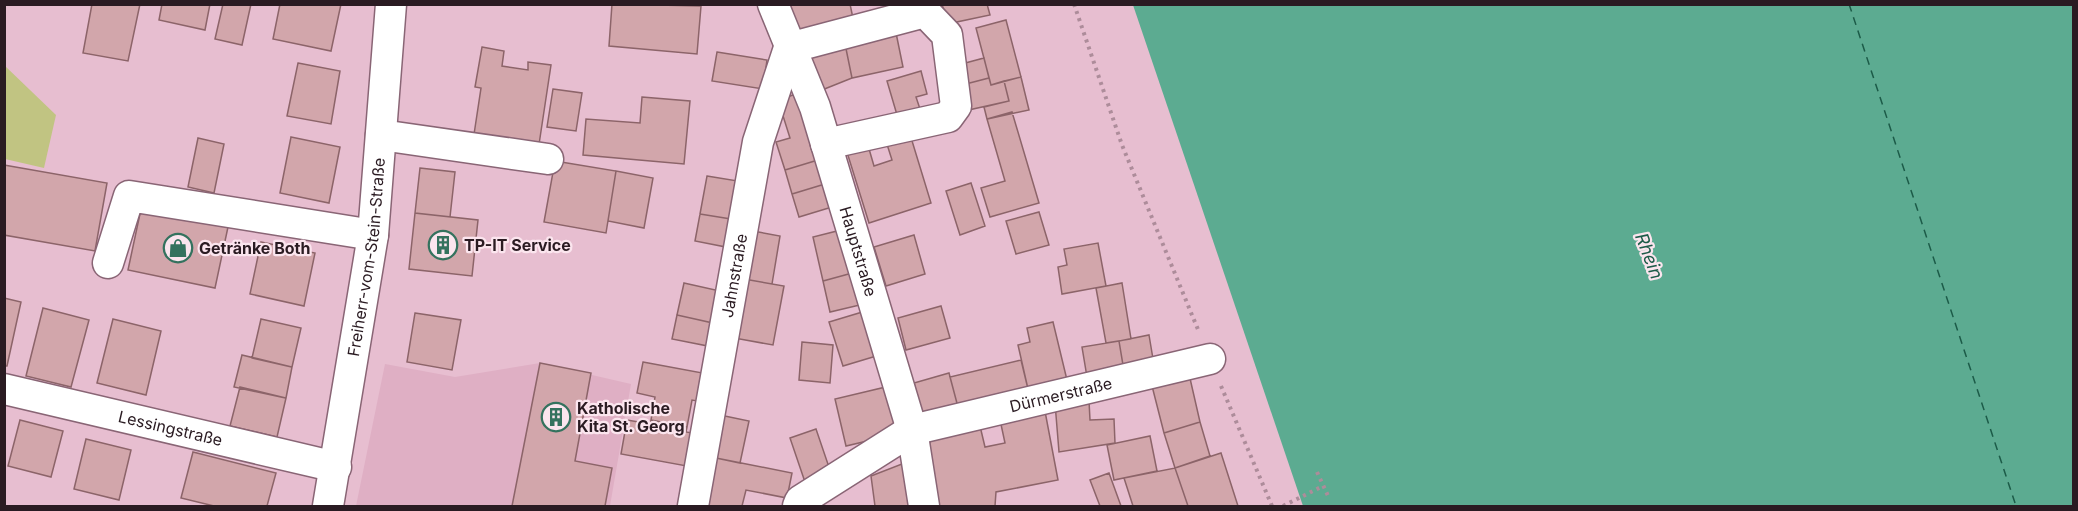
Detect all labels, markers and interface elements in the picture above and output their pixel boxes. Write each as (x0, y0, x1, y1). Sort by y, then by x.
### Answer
street label: Freiherr-vom-Stein-Straße (343, 157, 389, 358)
street label: Hauptstraße (835, 204, 881, 299)
building icon: TP-IT Service (427, 229, 459, 261)
water label: Rhein (1631, 230, 1668, 282)
shop icon: Getränke Both (162, 232, 194, 264)
street label: Jahnstraße (717, 232, 751, 319)
place label: TP-IT Service (464, 235, 571, 255)
place label: Getränke Both (199, 238, 310, 258)
street label: Dürmerstraße (1008, 373, 1114, 416)
place label: Katholische Kita St. Georg (577, 398, 685, 436)
building icon: Katholische Kita St. Georg (540, 401, 572, 433)
street label: Lessingstraße (116, 406, 225, 450)

